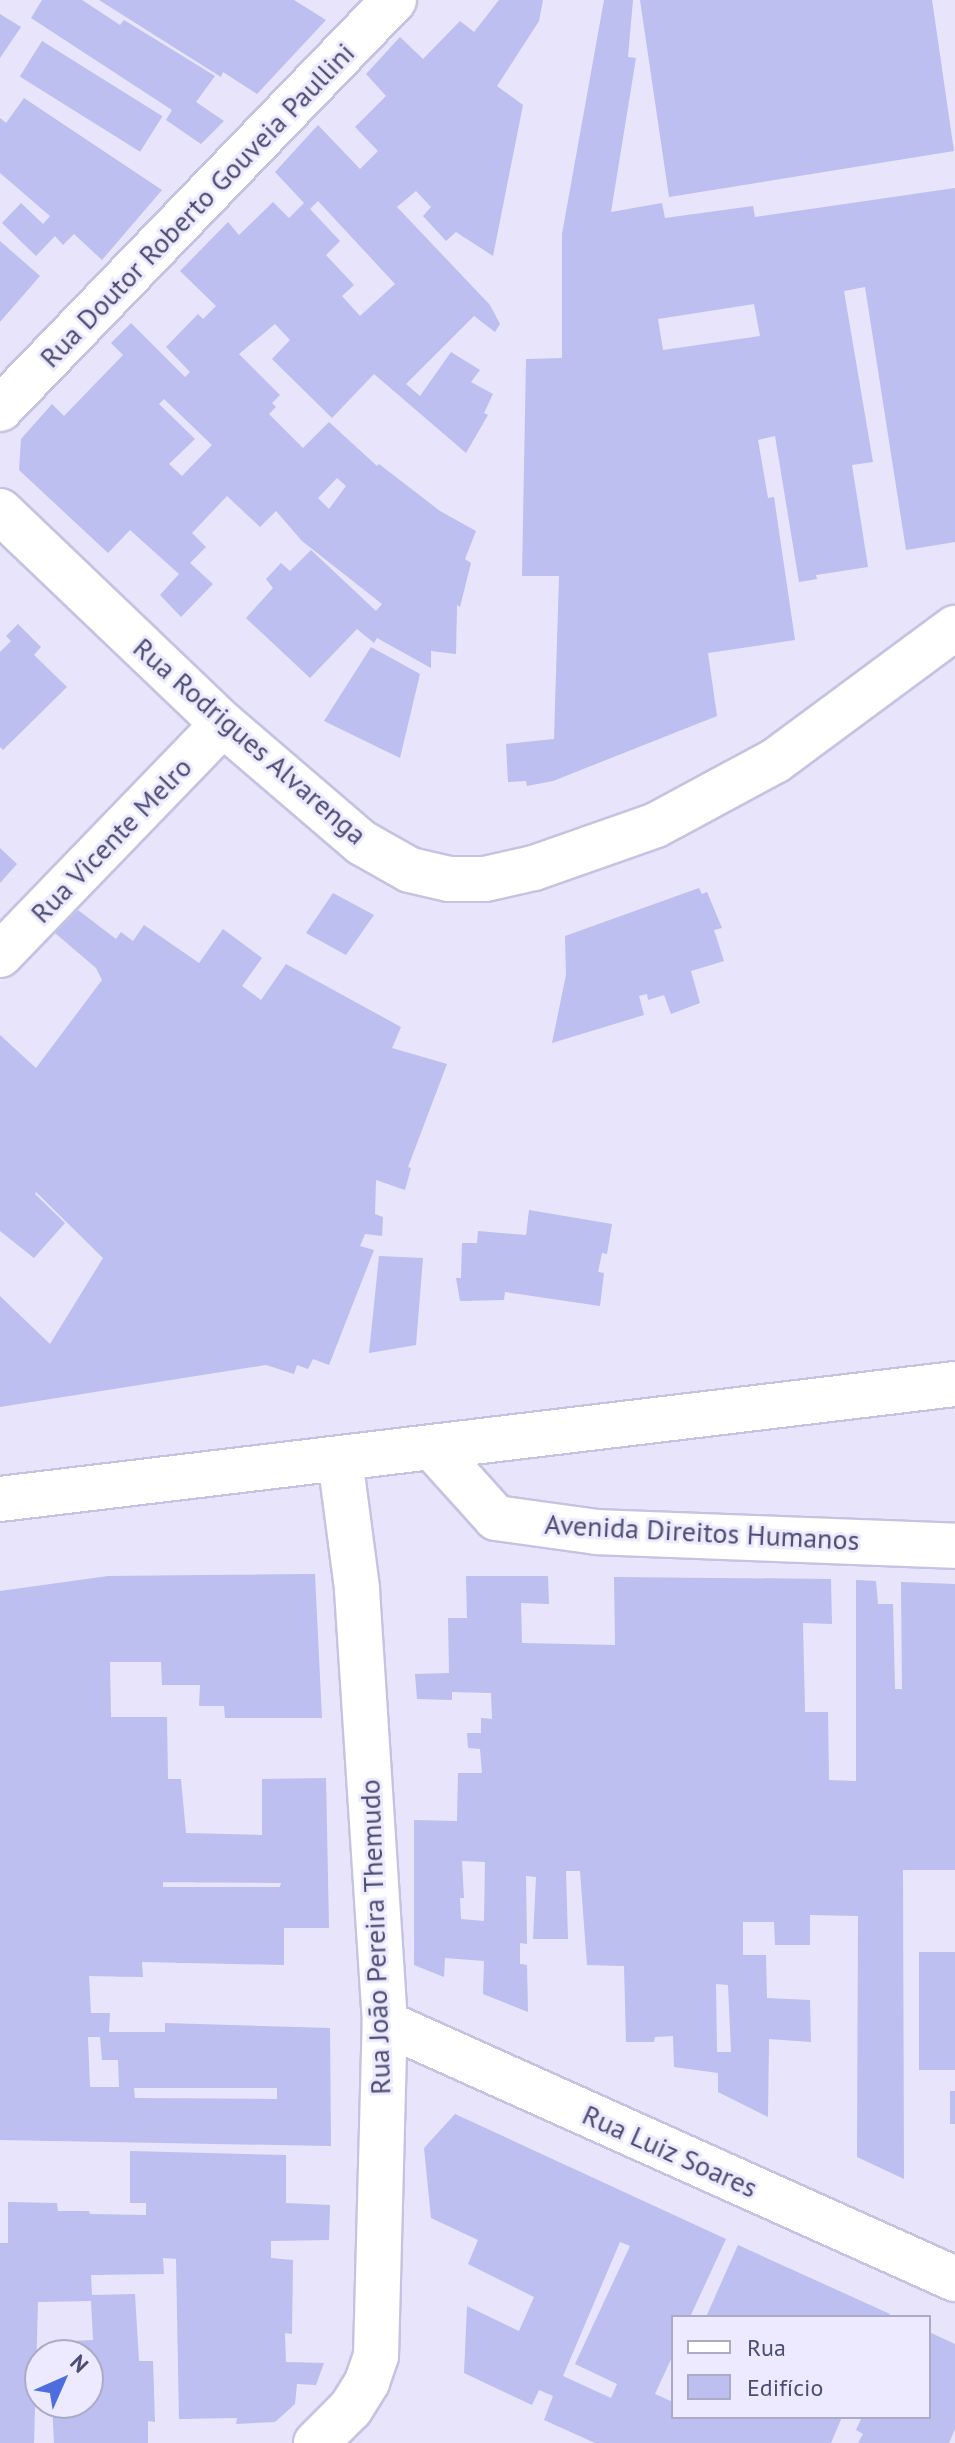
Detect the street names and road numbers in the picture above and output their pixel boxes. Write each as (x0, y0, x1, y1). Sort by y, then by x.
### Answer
street label: Rua Doutor Roberto Gouveia Paullini (33, 36, 361, 374)
street label: Rua Rodrigues Alvarenga (126, 630, 374, 852)
street label: Rua Vicente Melro (23, 750, 199, 930)
street label: Avenida Direitos Humanos (544, 1507, 860, 1557)
street label: Rua João Pereira Themudo (353, 1778, 397, 2096)
street label: Rua Luiz Soares (577, 2097, 763, 2205)

